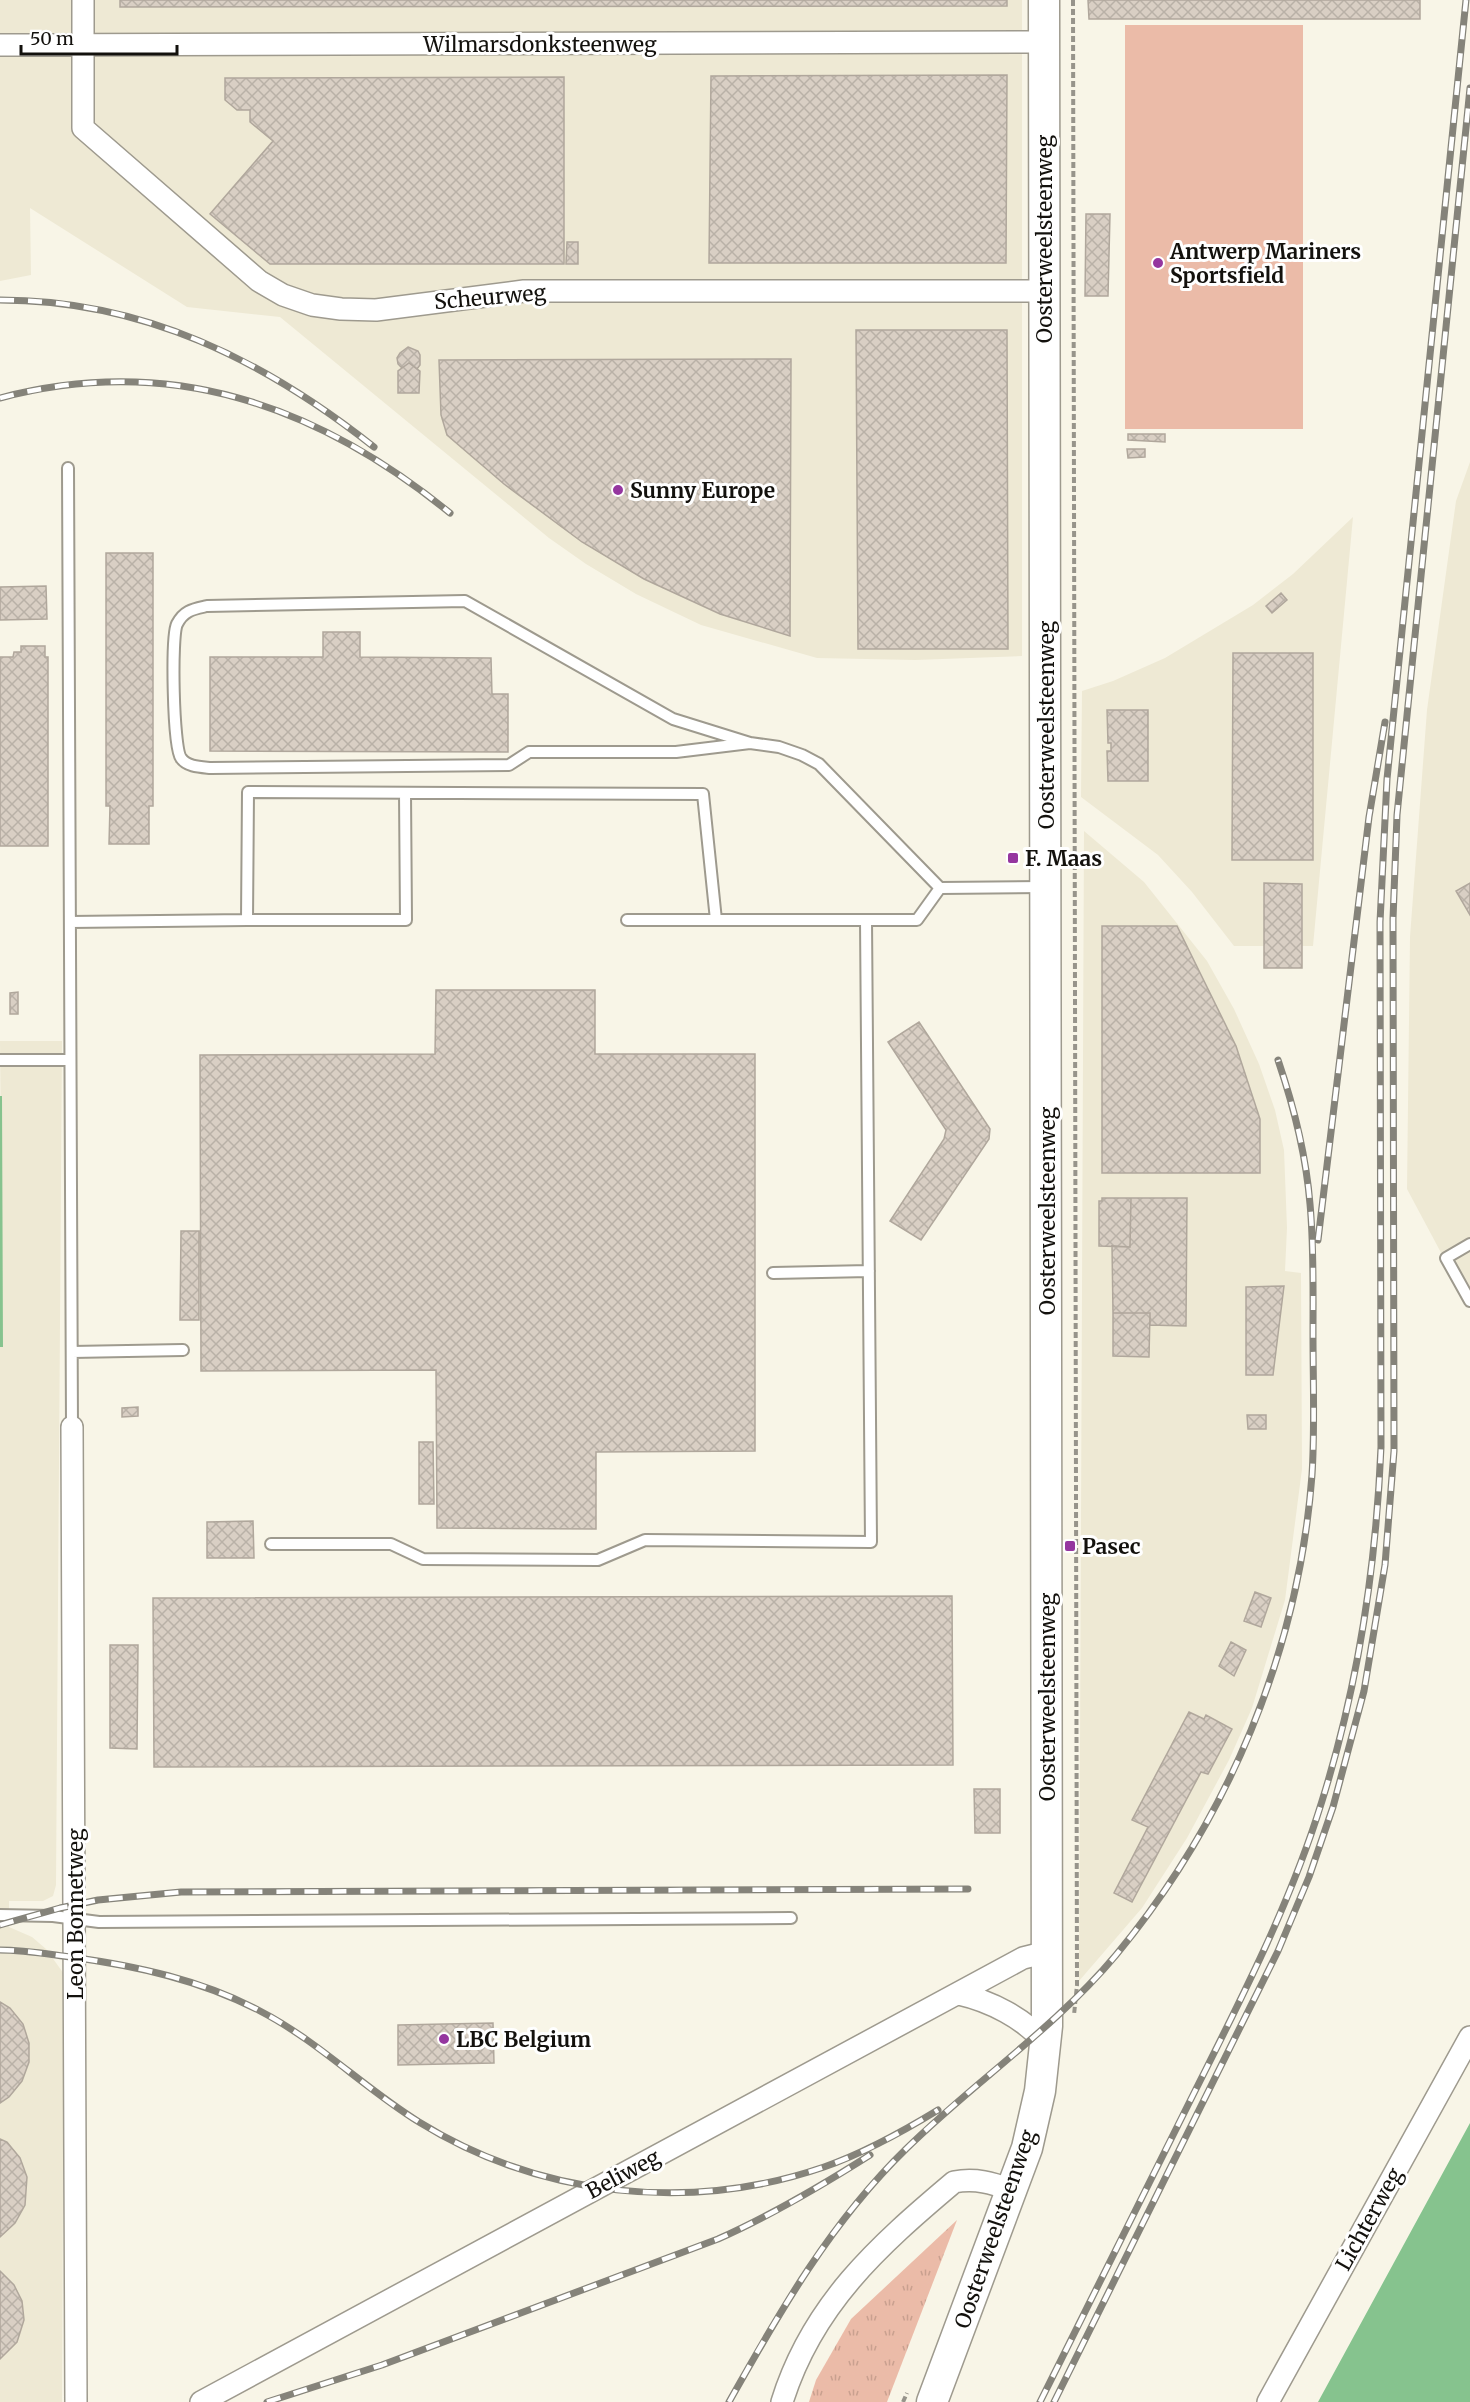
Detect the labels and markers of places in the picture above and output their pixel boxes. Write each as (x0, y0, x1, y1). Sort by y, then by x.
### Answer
place label: Antwerp Mariners Sportsfield (1169, 238, 1361, 289)
marker: Antwerp Mariners Sportsfield (1151, 256, 1165, 270)
place label: Sunny Europe (630, 477, 775, 504)
marker: Sunny Europe (611, 483, 625, 497)
place label: F. Maas (1025, 845, 1102, 872)
marker: F. Maas (1006, 851, 1020, 865)
place label: Pasec (1082, 1533, 1141, 1560)
marker: Pasec (1063, 1539, 1077, 1553)
place label: LBC Belgium (456, 2026, 591, 2053)
marker: LBC Belgium (437, 2032, 451, 2046)

